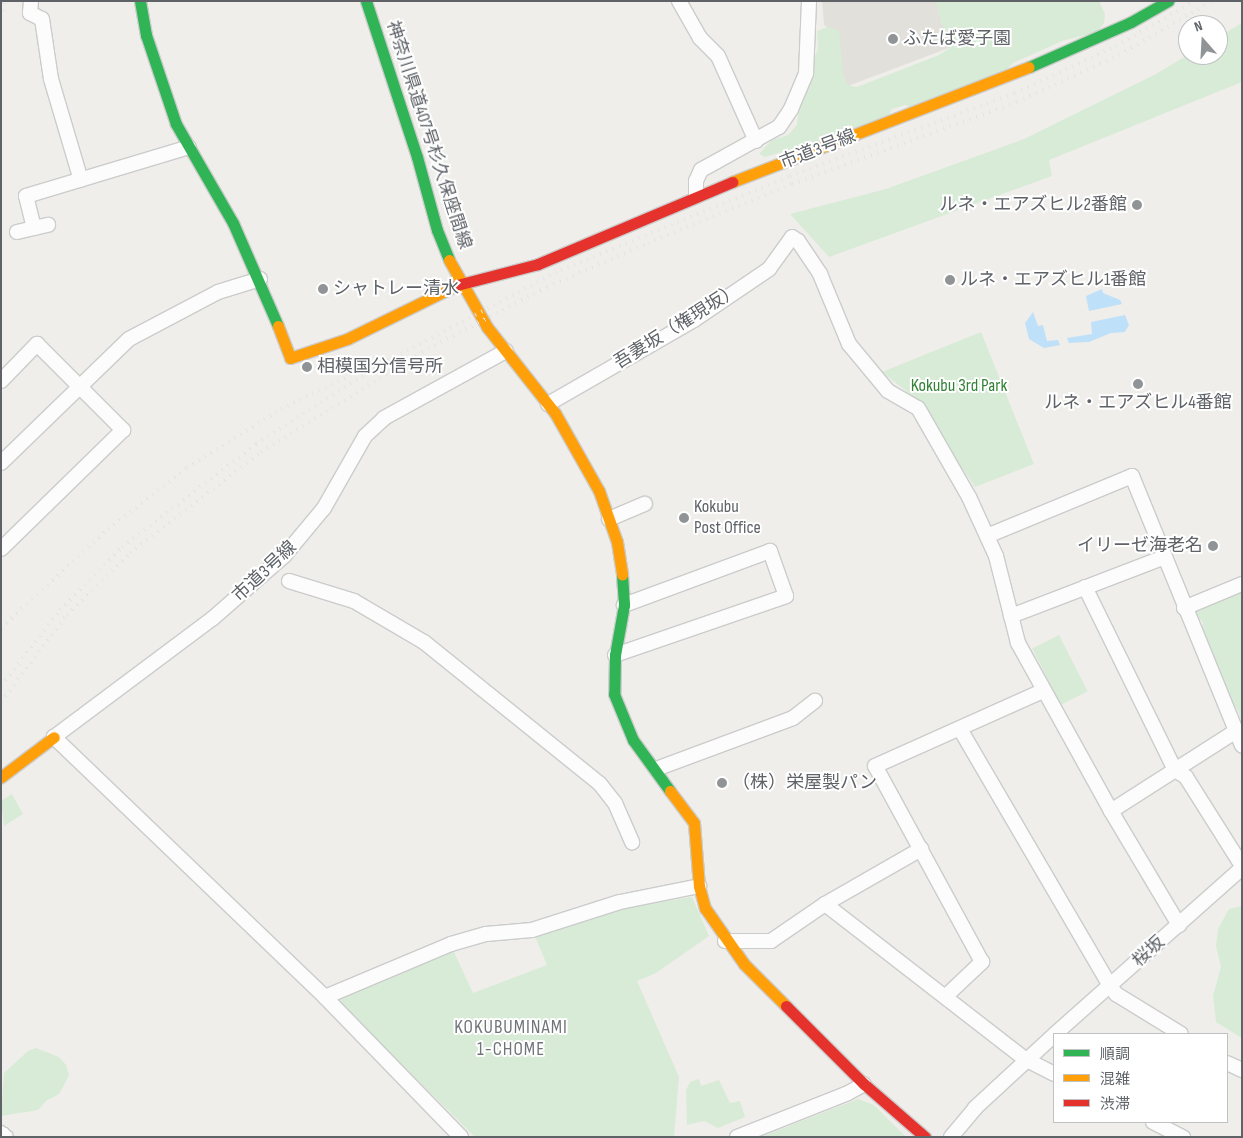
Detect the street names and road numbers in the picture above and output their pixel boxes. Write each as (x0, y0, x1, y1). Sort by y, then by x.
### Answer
street label: 神奈川県道407号杉久保座間線 (381, 18, 475, 252)
street label: 市道3号線 (777, 126, 859, 174)
street label: 吾妻坂（権現坂） (610, 280, 744, 374)
street label: 市道3号線 (229, 537, 301, 607)
street label: 桜坂 (1128, 932, 1170, 972)

